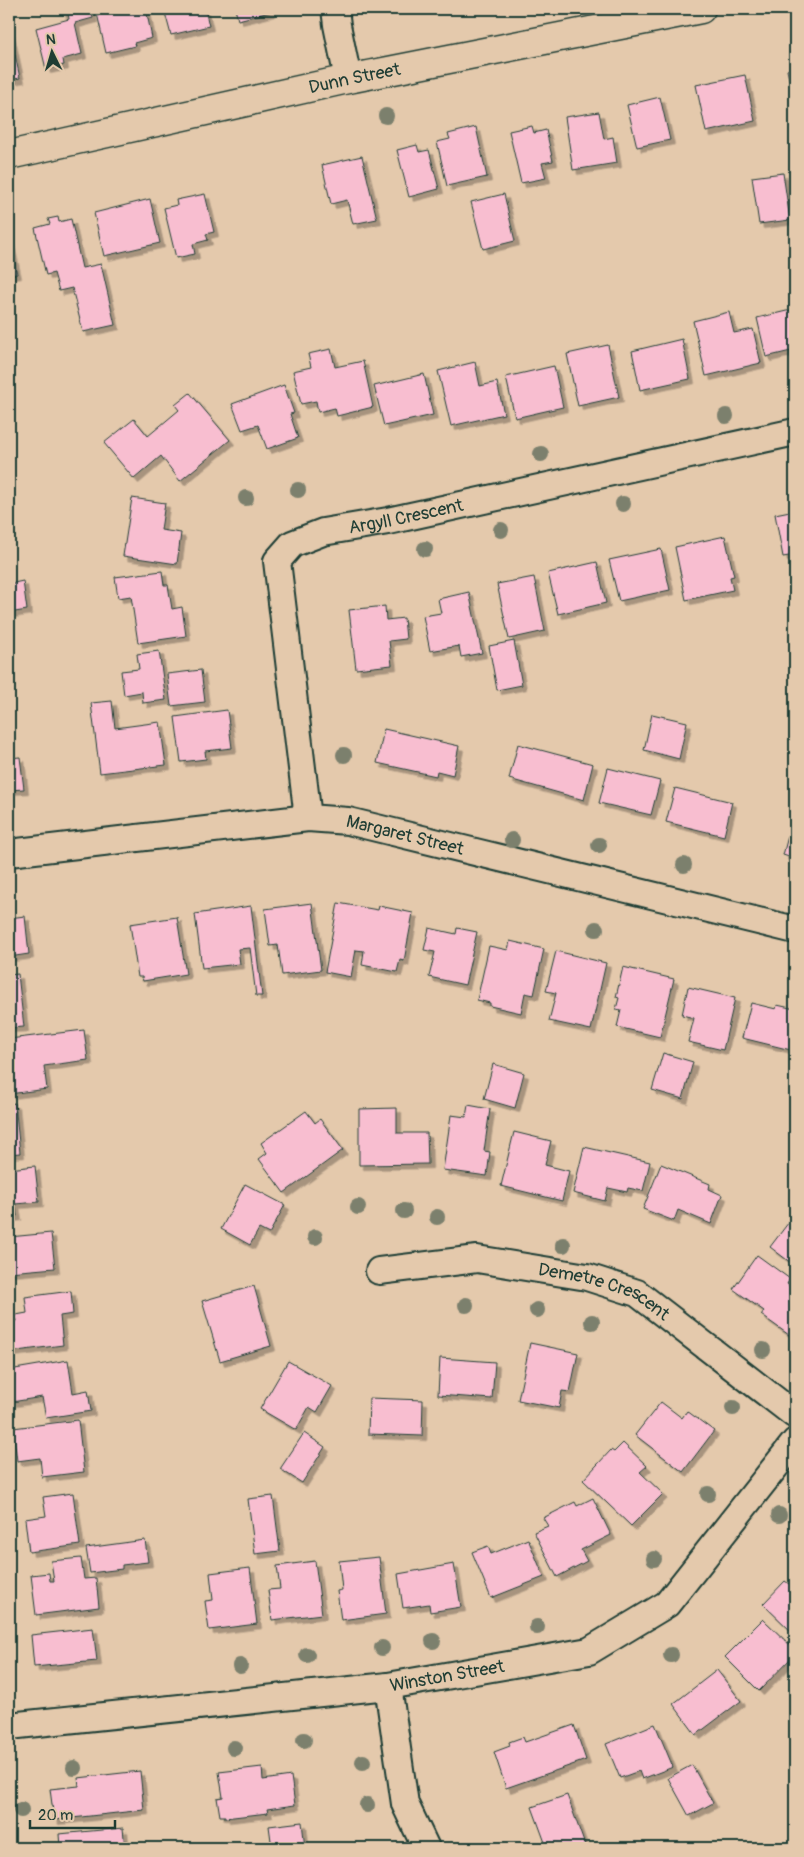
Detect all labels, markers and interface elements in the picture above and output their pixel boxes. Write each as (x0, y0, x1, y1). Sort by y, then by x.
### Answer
north arrow (28, 28, 78, 78)
text: N (45, 31, 56, 48)
street label: Dunn Street (306, 57, 403, 99)
street label: Argyll Crescent (347, 493, 466, 539)
street label: Margaret Street (344, 810, 467, 861)
street label: Demetre Crescent (537, 1258, 675, 1326)
street label: Winston Street (388, 1654, 507, 1697)
scale bar (30, 1797, 115, 1829)
text: 20 m (38, 1806, 73, 1825)

